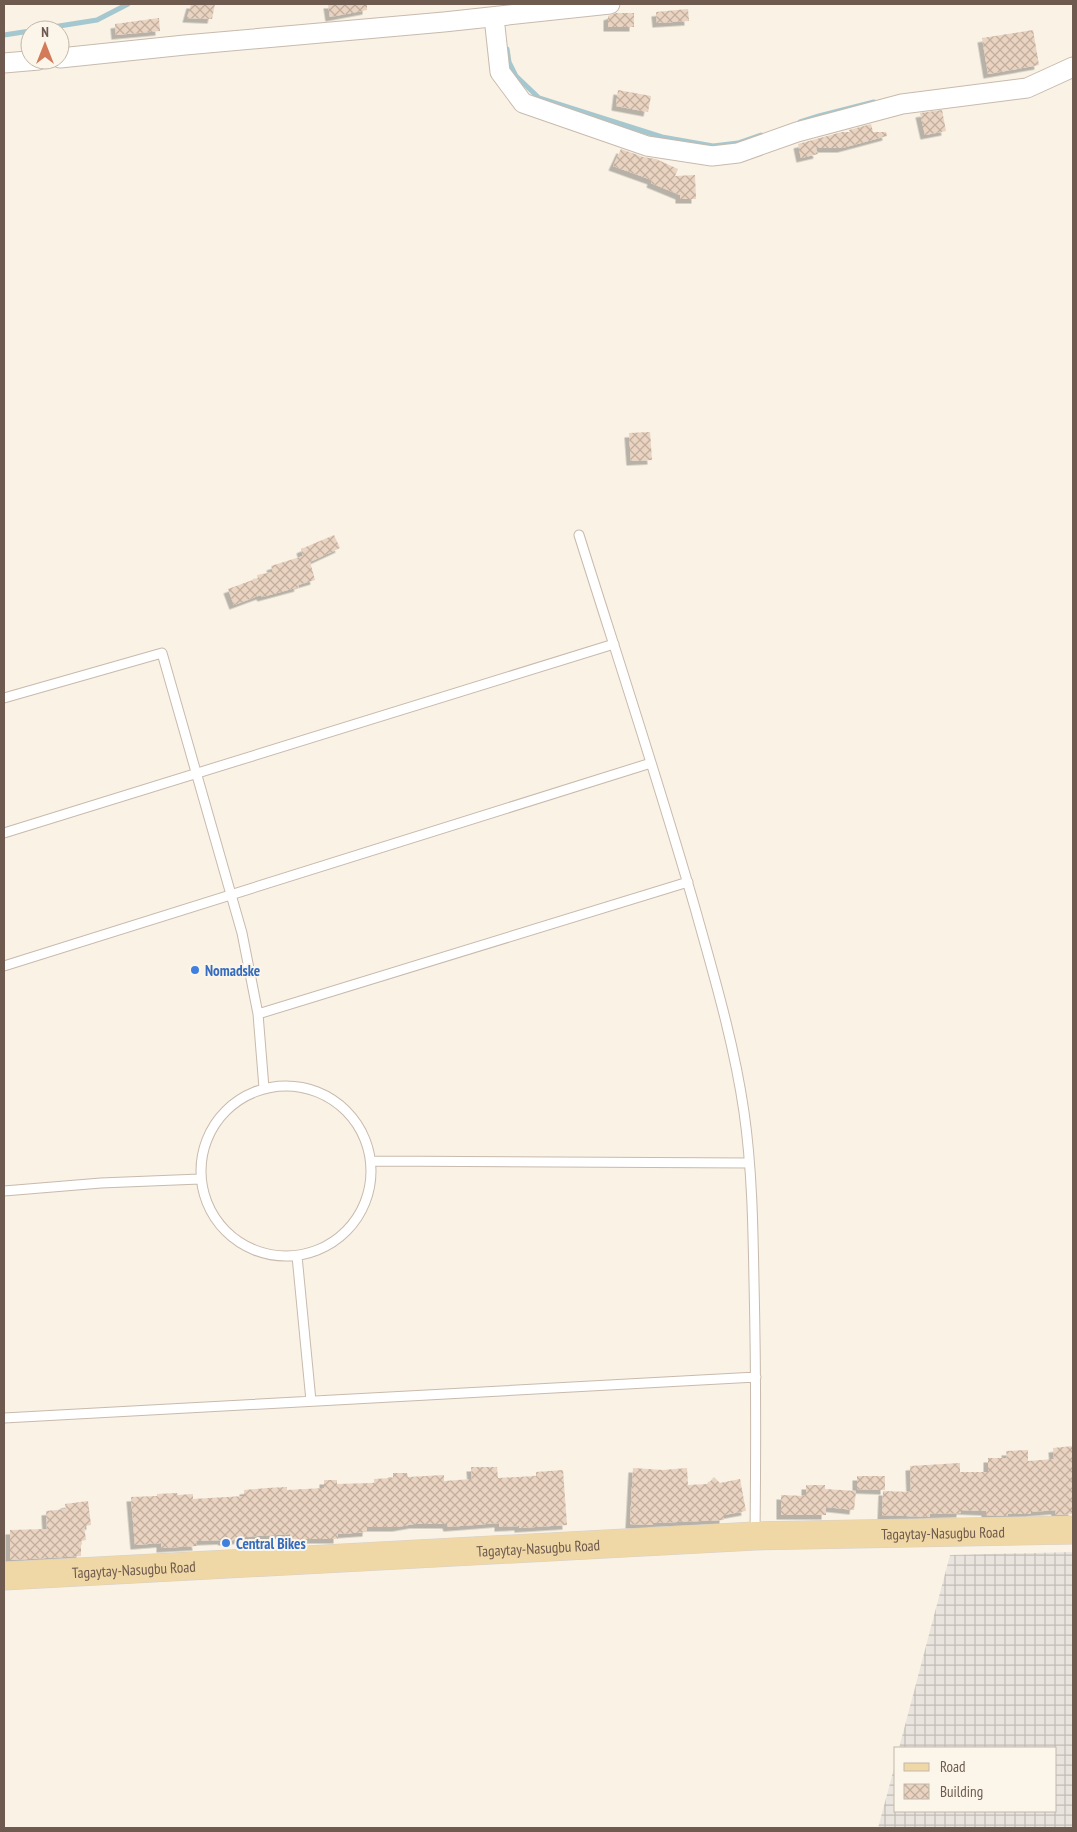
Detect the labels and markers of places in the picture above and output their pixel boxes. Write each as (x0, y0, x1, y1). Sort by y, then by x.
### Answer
place label: Nomadske (205, 961, 260, 980)
marker: Nomadske (189, 964, 201, 976)
place label: Central Bikes (236, 1534, 306, 1553)
marker: Central Bikes (220, 1537, 232, 1549)

